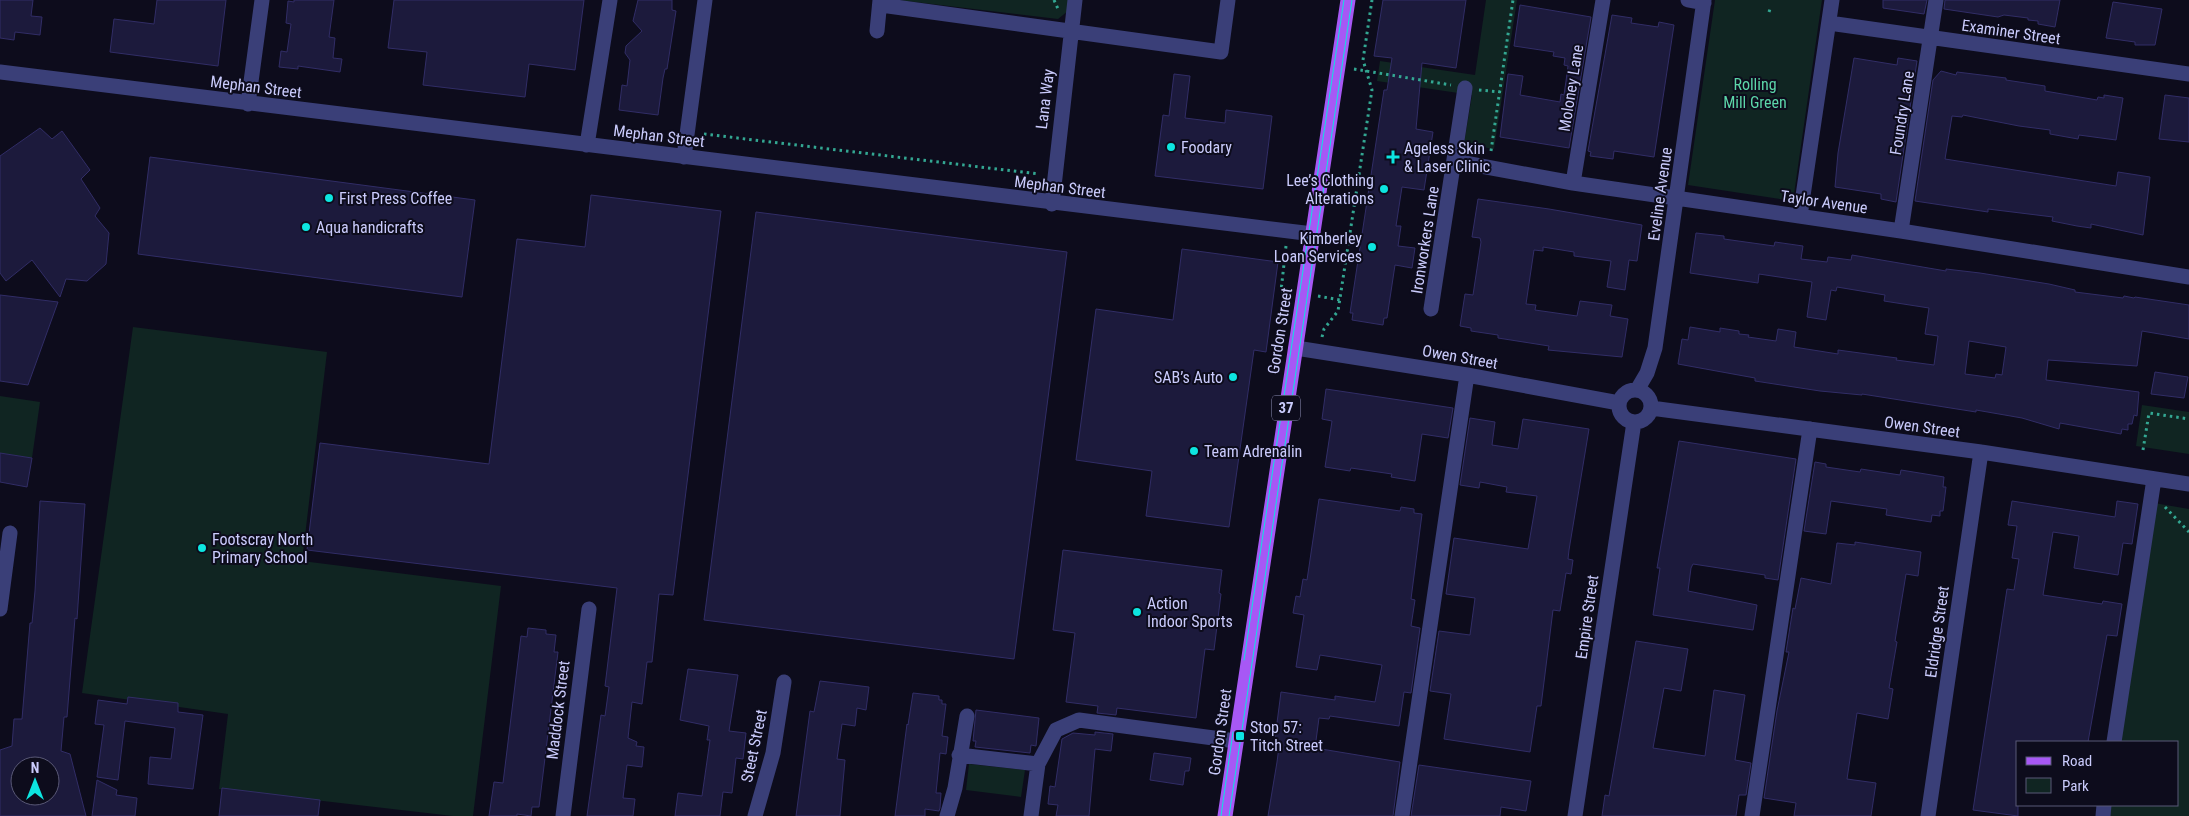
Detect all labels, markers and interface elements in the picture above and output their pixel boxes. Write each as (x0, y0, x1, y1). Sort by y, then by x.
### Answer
street label: Examiner Street (1960, 16, 2062, 48)
street label: Moloney Lane (1555, 43, 1587, 133)
street label: Lana Way (1032, 67, 1058, 130)
street label: Foundry Lane (1886, 70, 1918, 156)
street label: Mephan Street (209, 72, 303, 102)
park label: Rolling Mill Green (1723, 75, 1787, 112)
street label: Mephan Street (612, 121, 706, 151)
place label: Foodary (1181, 138, 1232, 157)
place label: Ageless Skin & Laser Clinic (1404, 139, 1490, 176)
marker: Foodary (1165, 141, 1177, 153)
street label: Eveline Avenue (1644, 146, 1676, 242)
marker: Ageless Skin & Laser Clinic (1386, 150, 1400, 164)
place label: Lee’s Clothing Alterations (1286, 171, 1374, 208)
street label: Mephan Street (1013, 172, 1107, 202)
marker: Lee’s Clothing Alterations (1378, 183, 1390, 195)
street label: Ironworkers Lane (1407, 185, 1443, 295)
street label: Taylor Avenue (1779, 186, 1869, 218)
place label: First Press Coffee (339, 189, 452, 208)
marker: First Press Coffee (323, 192, 335, 204)
place label: Aqua handicrafts (316, 218, 424, 237)
marker: Aqua handicrafts (300, 221, 312, 233)
place label: Kimberley Loan Services (1274, 229, 1362, 266)
marker: Kimberley Loan Services (1366, 241, 1378, 253)
street label: Gordon Street (1264, 286, 1296, 375)
street label: Owen Street (1421, 341, 1500, 373)
place label: SAB’s Auto (1154, 368, 1223, 387)
marker: SAB’s Auto (1227, 371, 1239, 383)
road number: 37 (1272, 396, 1300, 420)
street label: Owen Street (1883, 412, 1961, 442)
place label: Team Adrenalin (1204, 442, 1302, 461)
marker: Team Adrenalin (1188, 445, 1200, 457)
place label: Footscray North Primary School (212, 530, 313, 567)
marker: Footscray North Primary School (196, 542, 208, 554)
street label: Empire Street (1572, 573, 1602, 660)
street label: Eldridge Street (1921, 585, 1953, 679)
place label: Action Indoor Sports (1147, 594, 1233, 631)
marker: Action Indoor Sports (1131, 606, 1143, 618)
street label: Maddock Street (543, 659, 574, 760)
street label: Gordon Street (1205, 687, 1236, 776)
street label: Steet Street (737, 708, 771, 784)
place label: Stop 57: Titch Street (1250, 718, 1323, 755)
marker: Stop 57: Titch Street (1234, 730, 1246, 742)
legend (2016, 741, 2179, 806)
text: Road (2062, 752, 2092, 770)
north arrow (10, 756, 60, 806)
text: N (31, 760, 39, 776)
text: Park (2062, 777, 2089, 795)

